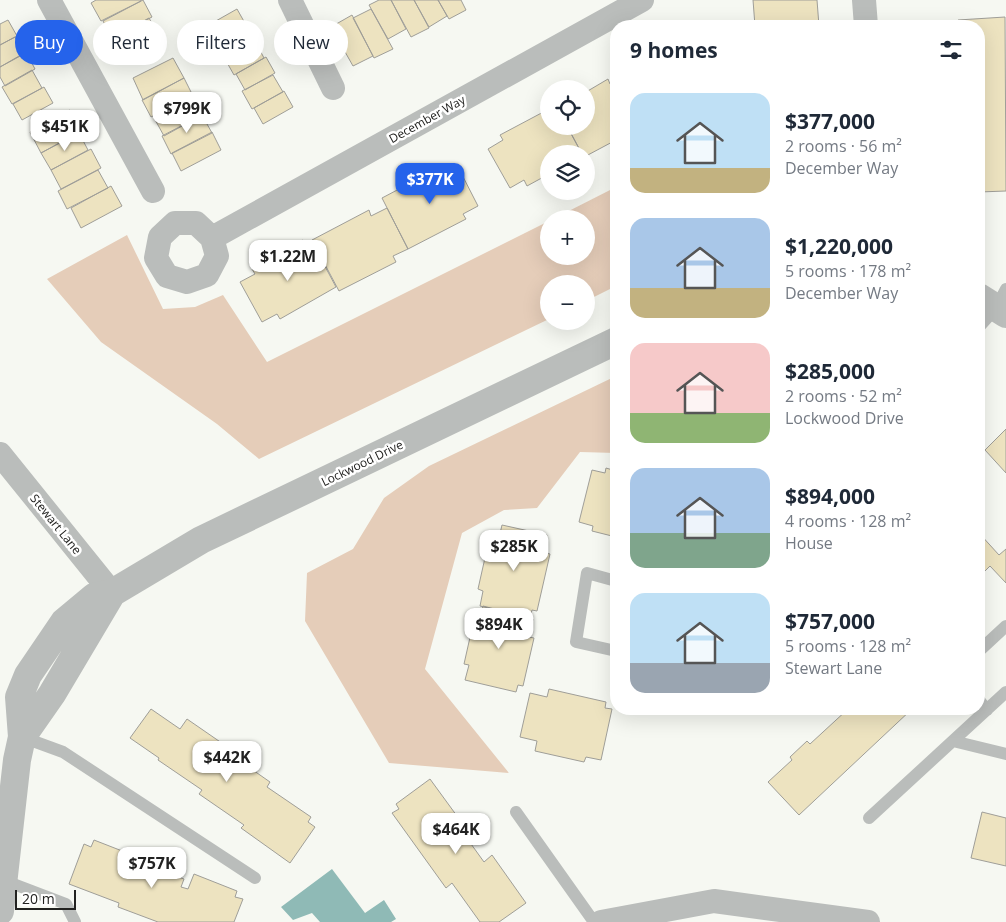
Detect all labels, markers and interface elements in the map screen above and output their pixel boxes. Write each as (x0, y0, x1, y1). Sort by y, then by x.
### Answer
chip: Buy (15, 20, 83, 65)
chip: Rent (93, 20, 167, 65)
chip: Filters (177, 20, 264, 65)
chip: New (274, 20, 348, 65)
text: 9 homes (630, 36, 718, 64)
icon: filters (937, 36, 965, 64)
map controls (540, 80, 595, 330)
button: locate (540, 80, 595, 135)
street label: December Way (386, 91, 469, 147)
pin: $799K (152, 92, 222, 134)
text: $799K (163, 97, 211, 119)
text: $377,000 (785, 107, 875, 135)
pin: $451K (30, 110, 100, 152)
icon: home (670, 113, 730, 173)
text: $451K (41, 115, 89, 137)
text: 2 rooms · 56 m² (785, 135, 902, 157)
button: layers (540, 145, 595, 200)
text: December Way (785, 157, 898, 179)
pin: $377K (395, 162, 465, 205)
text: $377K (406, 168, 454, 190)
button: + (540, 210, 595, 265)
text: $1,220,000 (785, 232, 893, 260)
icon: home (670, 238, 730, 298)
pin: $1.22M (247, 240, 329, 282)
text: $1.22M (260, 245, 316, 267)
text: 5 rooms · 178 m² (785, 260, 911, 282)
button: − (540, 275, 595, 330)
text: December Way (785, 282, 898, 304)
text: $285,000 (785, 357, 875, 385)
icon: home (670, 363, 730, 423)
text: 2 rooms · 52 m² (785, 385, 902, 407)
text: Lockwood Drive (785, 407, 904, 429)
street label: Lockwood Drive (318, 436, 406, 490)
text: $894,000 (785, 482, 875, 510)
icon: home (670, 488, 730, 548)
street label: Stewart Lane (26, 490, 86, 558)
text: 4 rooms · 128 m² (785, 510, 911, 532)
pin: $285K (479, 530, 549, 572)
text: House (785, 532, 833, 554)
text: $285K (490, 535, 538, 557)
text: $757,000 (785, 607, 875, 635)
pin: $894K (464, 608, 534, 650)
text: $894K (475, 613, 523, 635)
icon: home (670, 613, 730, 673)
text: 5 rooms · 128 m² (785, 635, 911, 657)
text: Stewart Lane (785, 657, 882, 679)
pin: $442K (192, 740, 262, 783)
text: $442K (203, 746, 251, 768)
pin: $464K (421, 812, 491, 855)
text: $464K (432, 818, 480, 840)
pin: $757K (117, 846, 187, 889)
text: $757K (128, 852, 176, 874)
scale bar (15, 887, 76, 910)
text: 20 m (22, 889, 55, 908)

